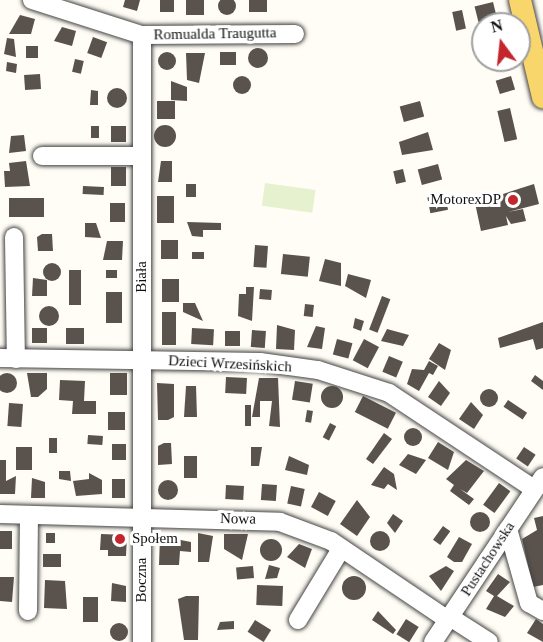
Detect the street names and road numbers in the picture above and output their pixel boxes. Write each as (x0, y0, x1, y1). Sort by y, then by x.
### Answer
street label: Romualda Traugutta (153, 24, 277, 44)
street label: Biała (133, 261, 151, 293)
street label: Dzieci Wrzesińskich (168, 352, 292, 376)
street label: Nowa (220, 510, 256, 528)
street label: Pustachowska (457, 518, 519, 600)
street label: Boczna (133, 558, 151, 602)

